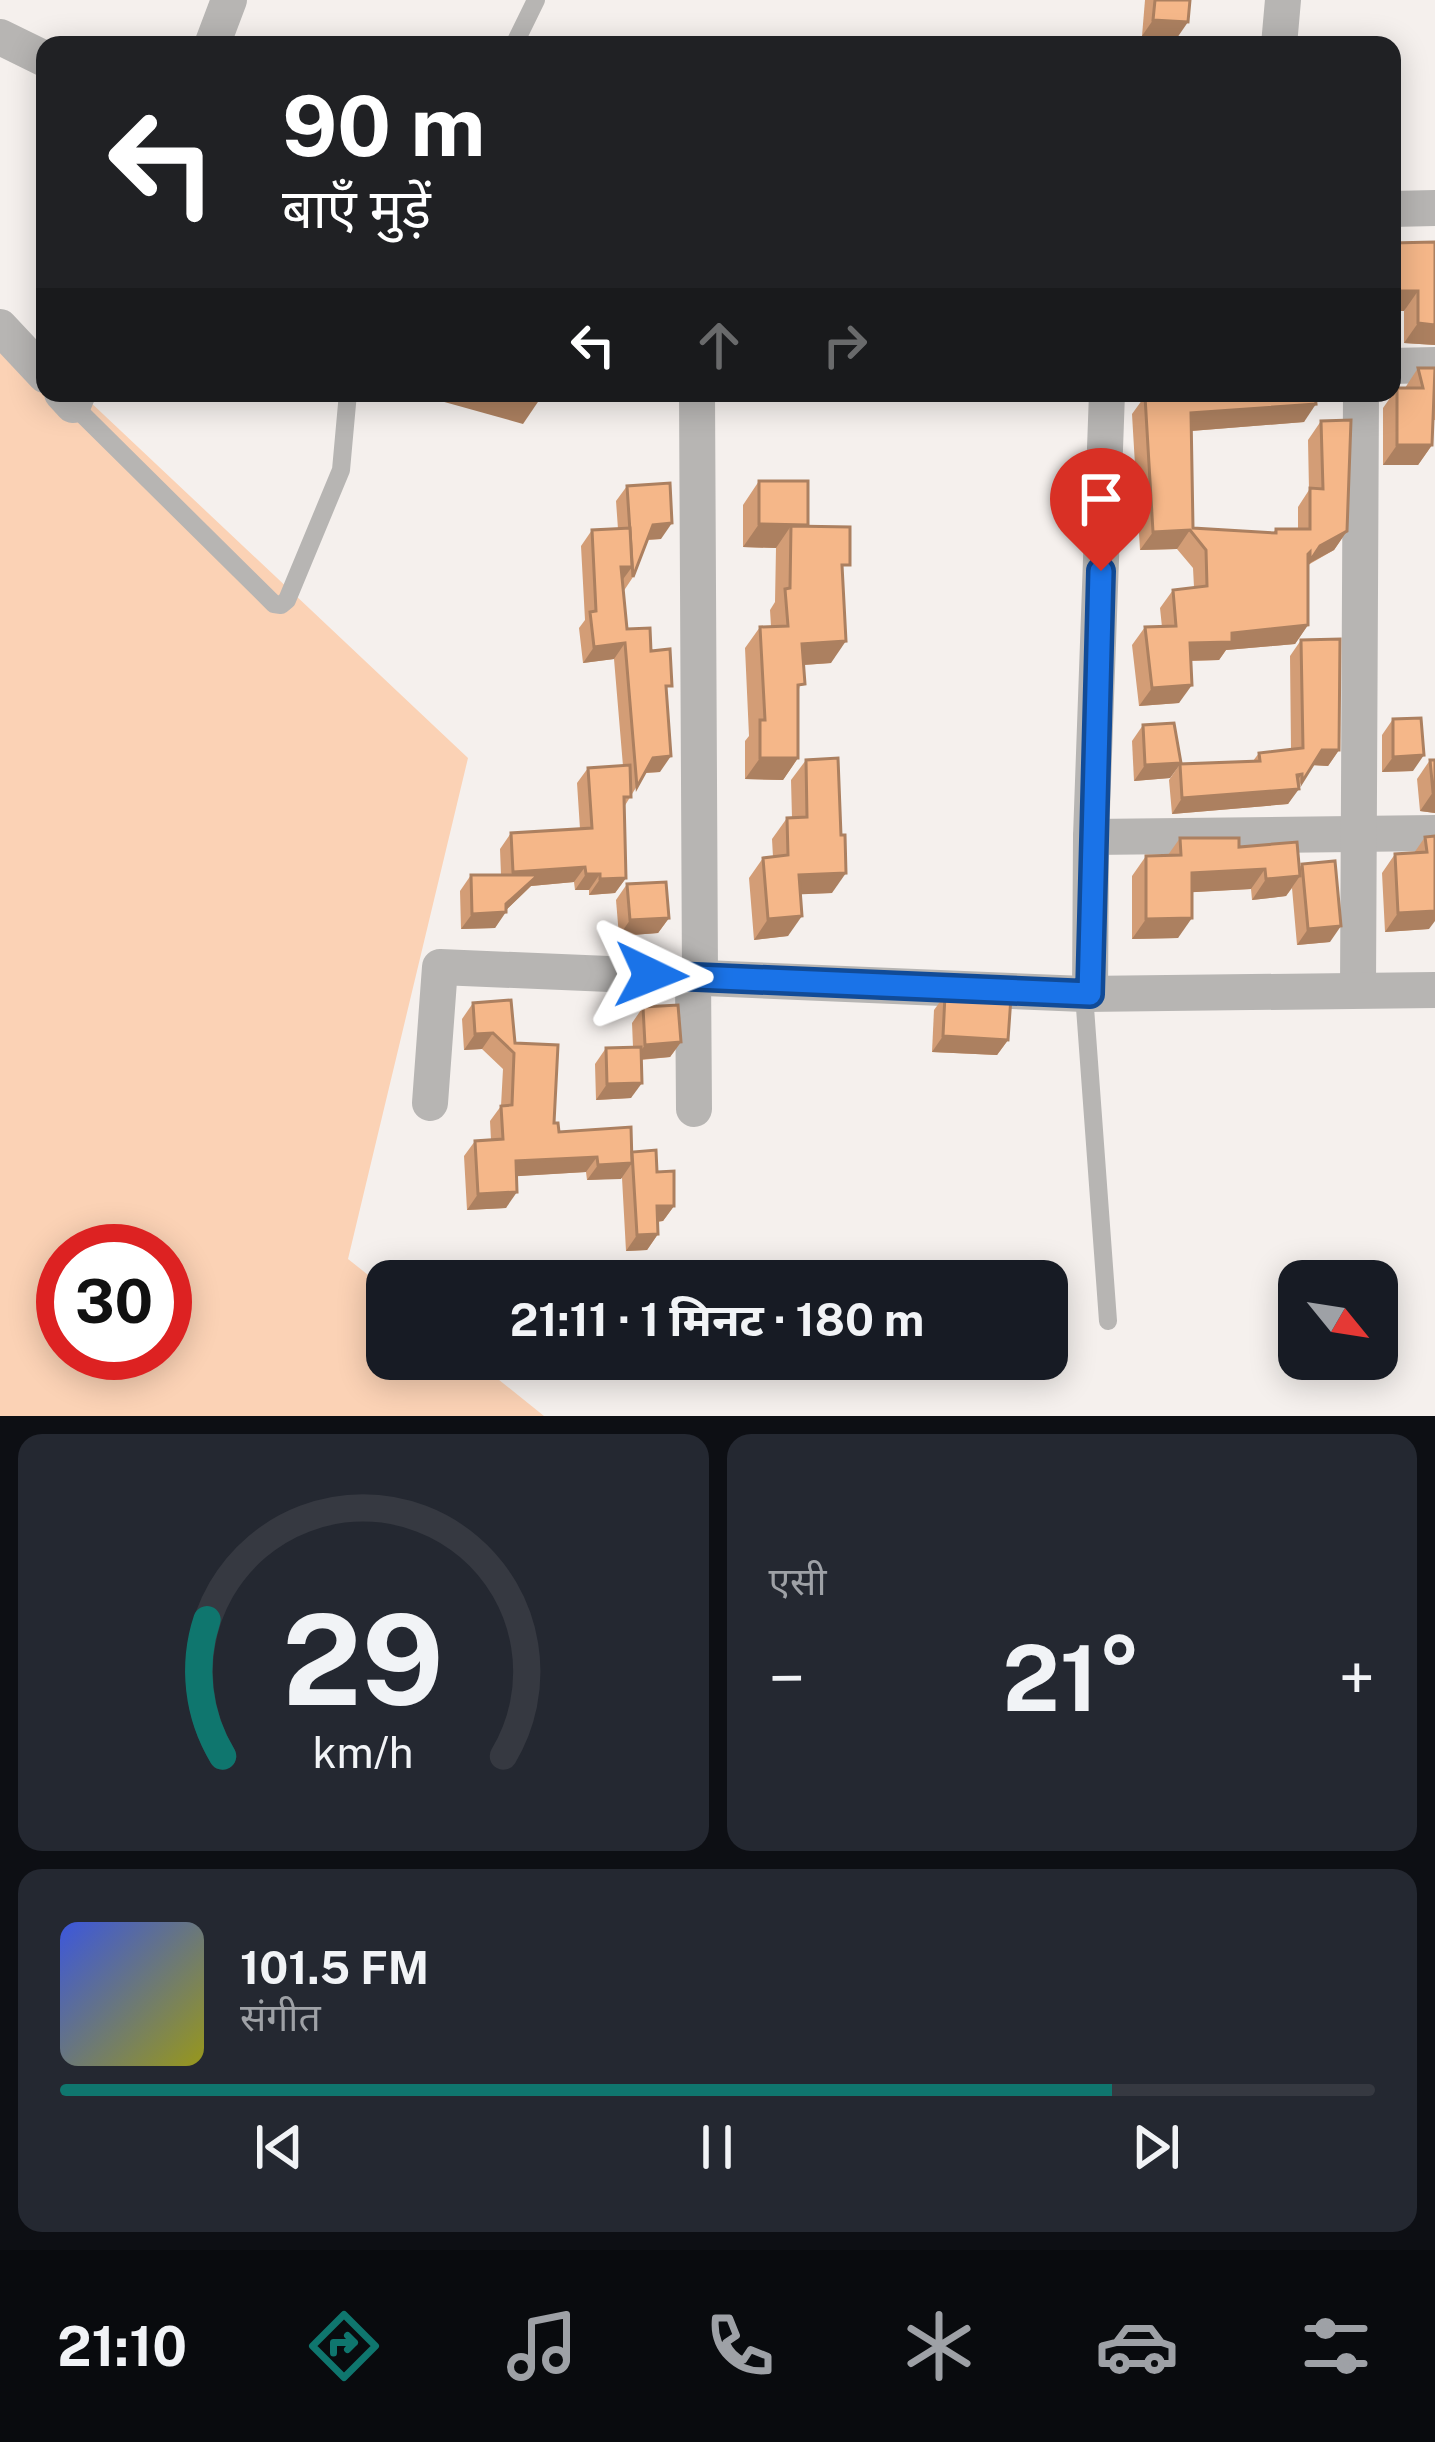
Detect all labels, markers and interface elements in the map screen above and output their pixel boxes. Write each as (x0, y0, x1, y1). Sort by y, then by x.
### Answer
text: 90 m (282, 76, 485, 175)
icon: left (84, 84, 240, 240)
text: बाएँ मुड़ें (282, 177, 431, 240)
icon: left (560, 312, 626, 378)
icon: ahead (686, 312, 752, 378)
icon: right (812, 312, 878, 378)
pin (1050, 448, 1152, 571)
icon: arrive (1068, 466, 1134, 532)
position arrow (588, 912, 714, 1038)
speed limit sign: 30 (36, 1224, 192, 1380)
north arrow (1278, 1260, 1398, 1380)
map controls (1278, 1260, 1398, 1380)
text: 21:11 · 1 मिनट · 180 m (510, 1293, 924, 1346)
text: एसी (769, 1558, 827, 1604)
text: 29 (282, 1586, 444, 1733)
text: 21° (1003, 1625, 1141, 1731)
text: − (769, 1639, 805, 1717)
text: + (1338, 1639, 1375, 1717)
text: km/h (313, 1726, 414, 1777)
text: 101.5 FM (240, 1941, 429, 1994)
text: संगीत (240, 1994, 321, 2040)
icon: previous (246, 2114, 312, 2180)
icon: pause (684, 2114, 750, 2180)
icon: next (1123, 2114, 1189, 2180)
icon: directions (302, 2304, 386, 2388)
icon: music (500, 2304, 584, 2388)
icon: phone (698, 2304, 782, 2388)
icon: climate (897, 2304, 981, 2388)
icon: car (1095, 2304, 1179, 2388)
icon: filters (1294, 2304, 1378, 2388)
text: 21:10 (57, 2315, 187, 2378)

